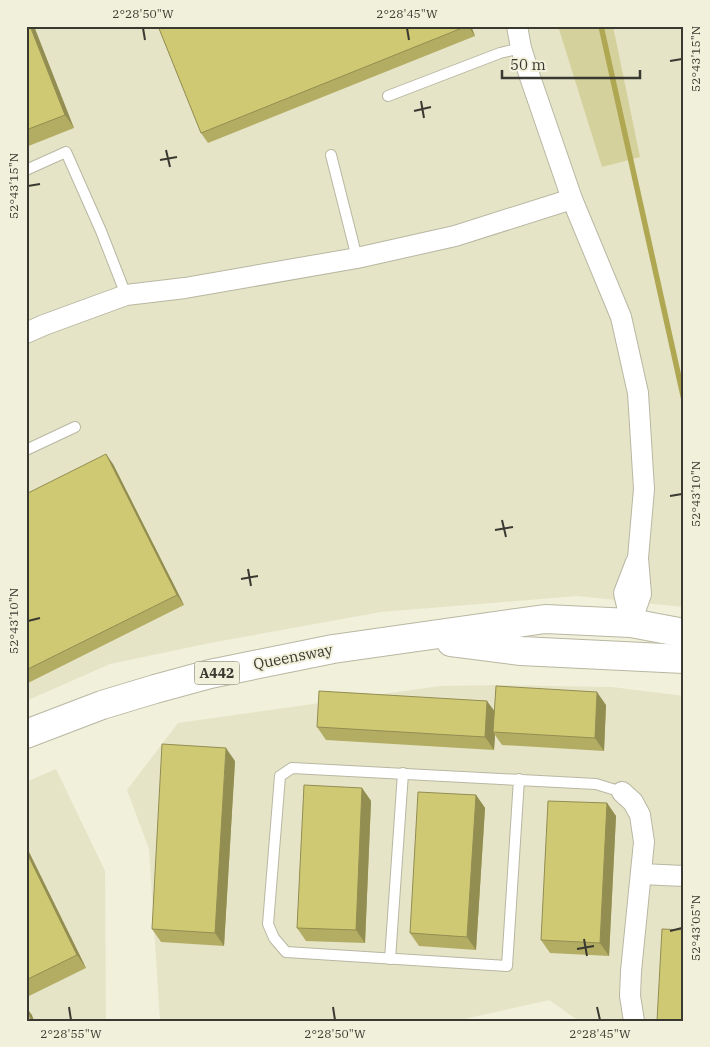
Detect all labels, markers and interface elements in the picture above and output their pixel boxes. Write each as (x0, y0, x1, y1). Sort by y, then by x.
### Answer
text: 2°28'50"W (112, 6, 174, 21)
text: 2°28'45"W (376, 6, 438, 21)
text: 52°43'15"N (688, 26, 703, 92)
scale bar (502, 48, 640, 80)
text: 50 m (510, 55, 546, 74)
text: 52°43'15"N (6, 153, 21, 219)
text: 52°43'10"N (688, 461, 703, 527)
text: 52°43'10"N (6, 588, 21, 654)
street label: Queensway (252, 640, 334, 674)
road number: A442 (194, 661, 240, 684)
text: 52°43'05"N (688, 895, 703, 961)
text: 2°28'55"W (40, 1026, 102, 1041)
text: 2°28'50"W (304, 1026, 366, 1041)
text: 2°28'45"W (569, 1026, 631, 1041)

